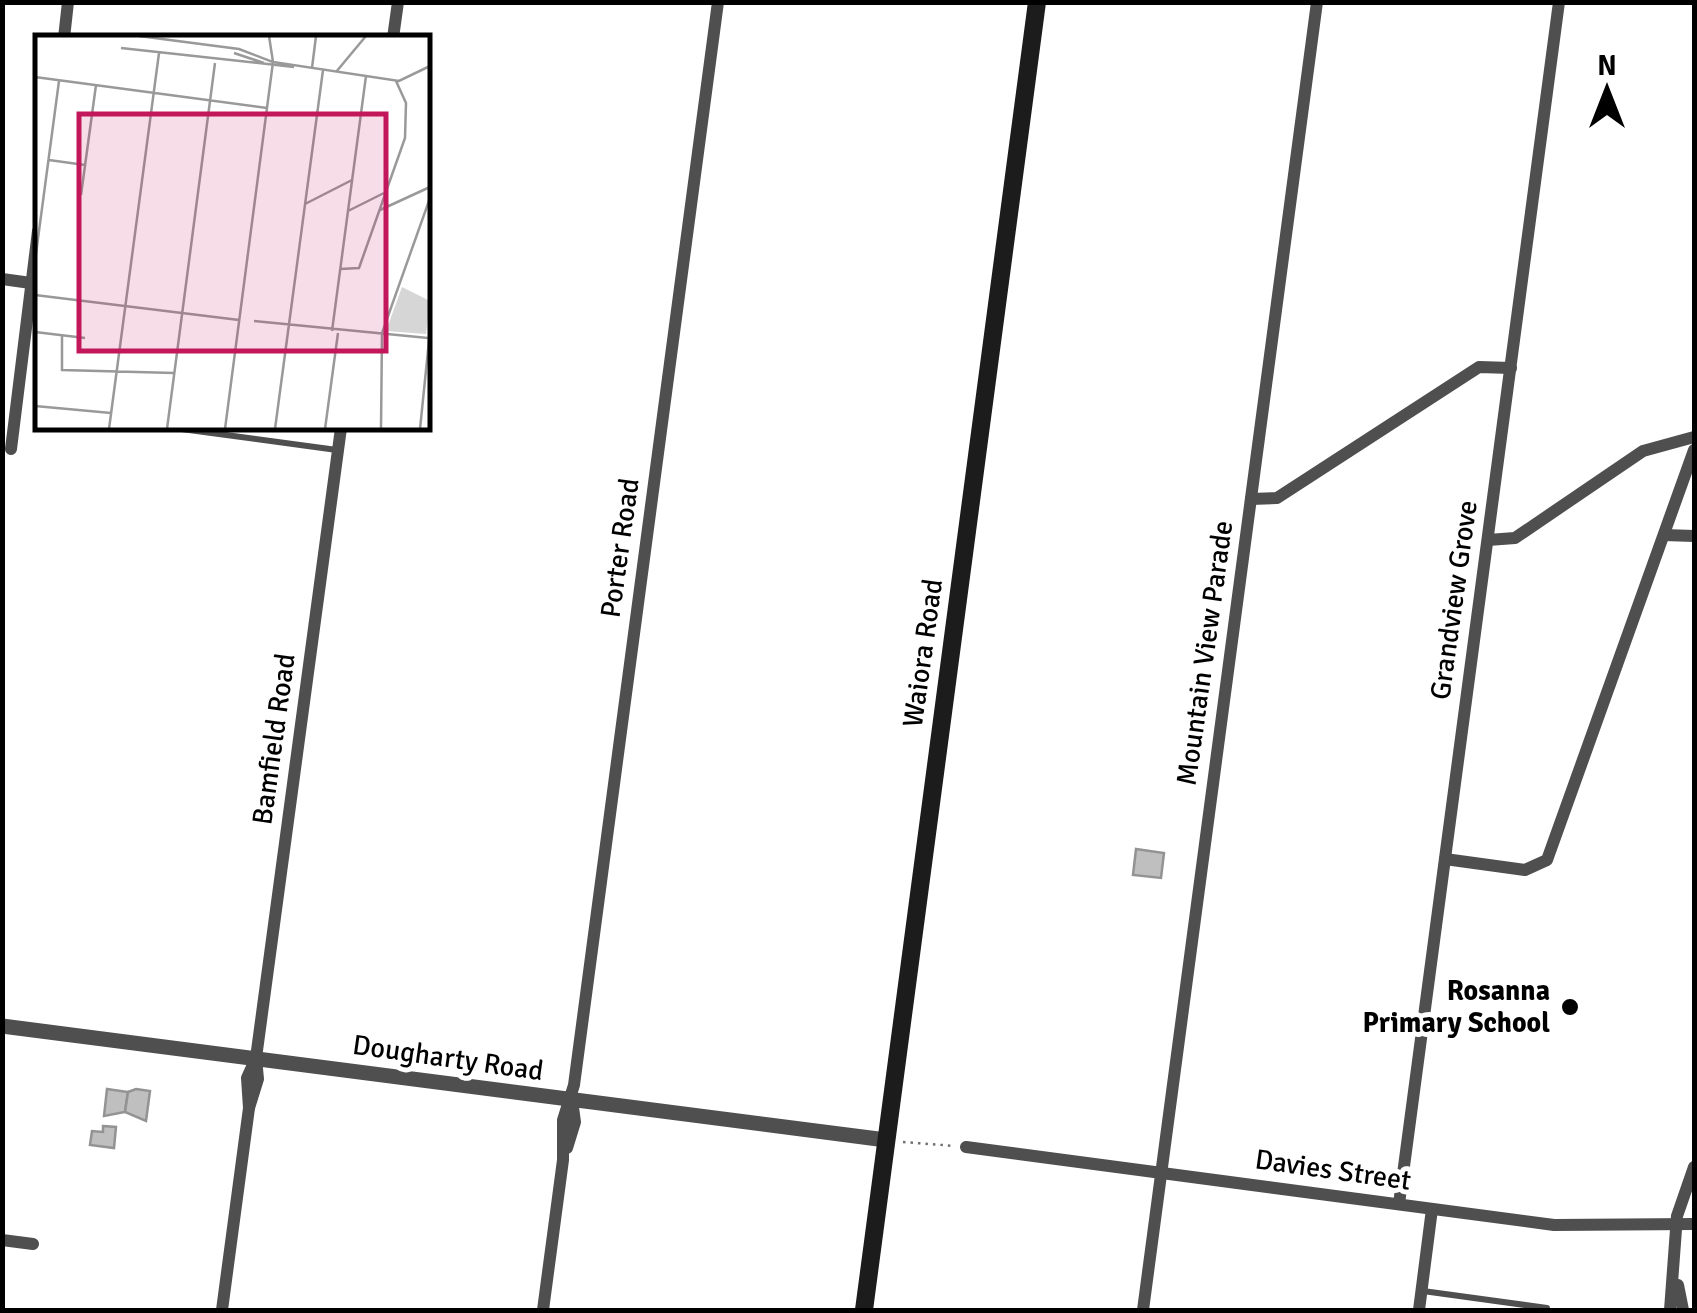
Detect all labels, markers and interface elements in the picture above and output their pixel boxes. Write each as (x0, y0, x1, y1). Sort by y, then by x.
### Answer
inset map (35, 35, 430, 430)
north arrow (1557, 40, 1657, 140)
text: N (1597, 49, 1617, 83)
street label: Porter Road (593, 476, 647, 620)
street label: Grandview Grove (1423, 498, 1485, 702)
street label: Mountain View Parade (1170, 518, 1240, 788)
street label: Waiora Road (896, 577, 950, 729)
street label: Bamfield Road (245, 651, 303, 827)
place label: Rosanna Primary School (1363, 974, 1550, 1040)
marker: Rosanna Primary School (1559, 996, 1581, 1018)
street label: Dougharty Road (350, 1028, 546, 1088)
street label: Davies Street (1253, 1142, 1413, 1198)

